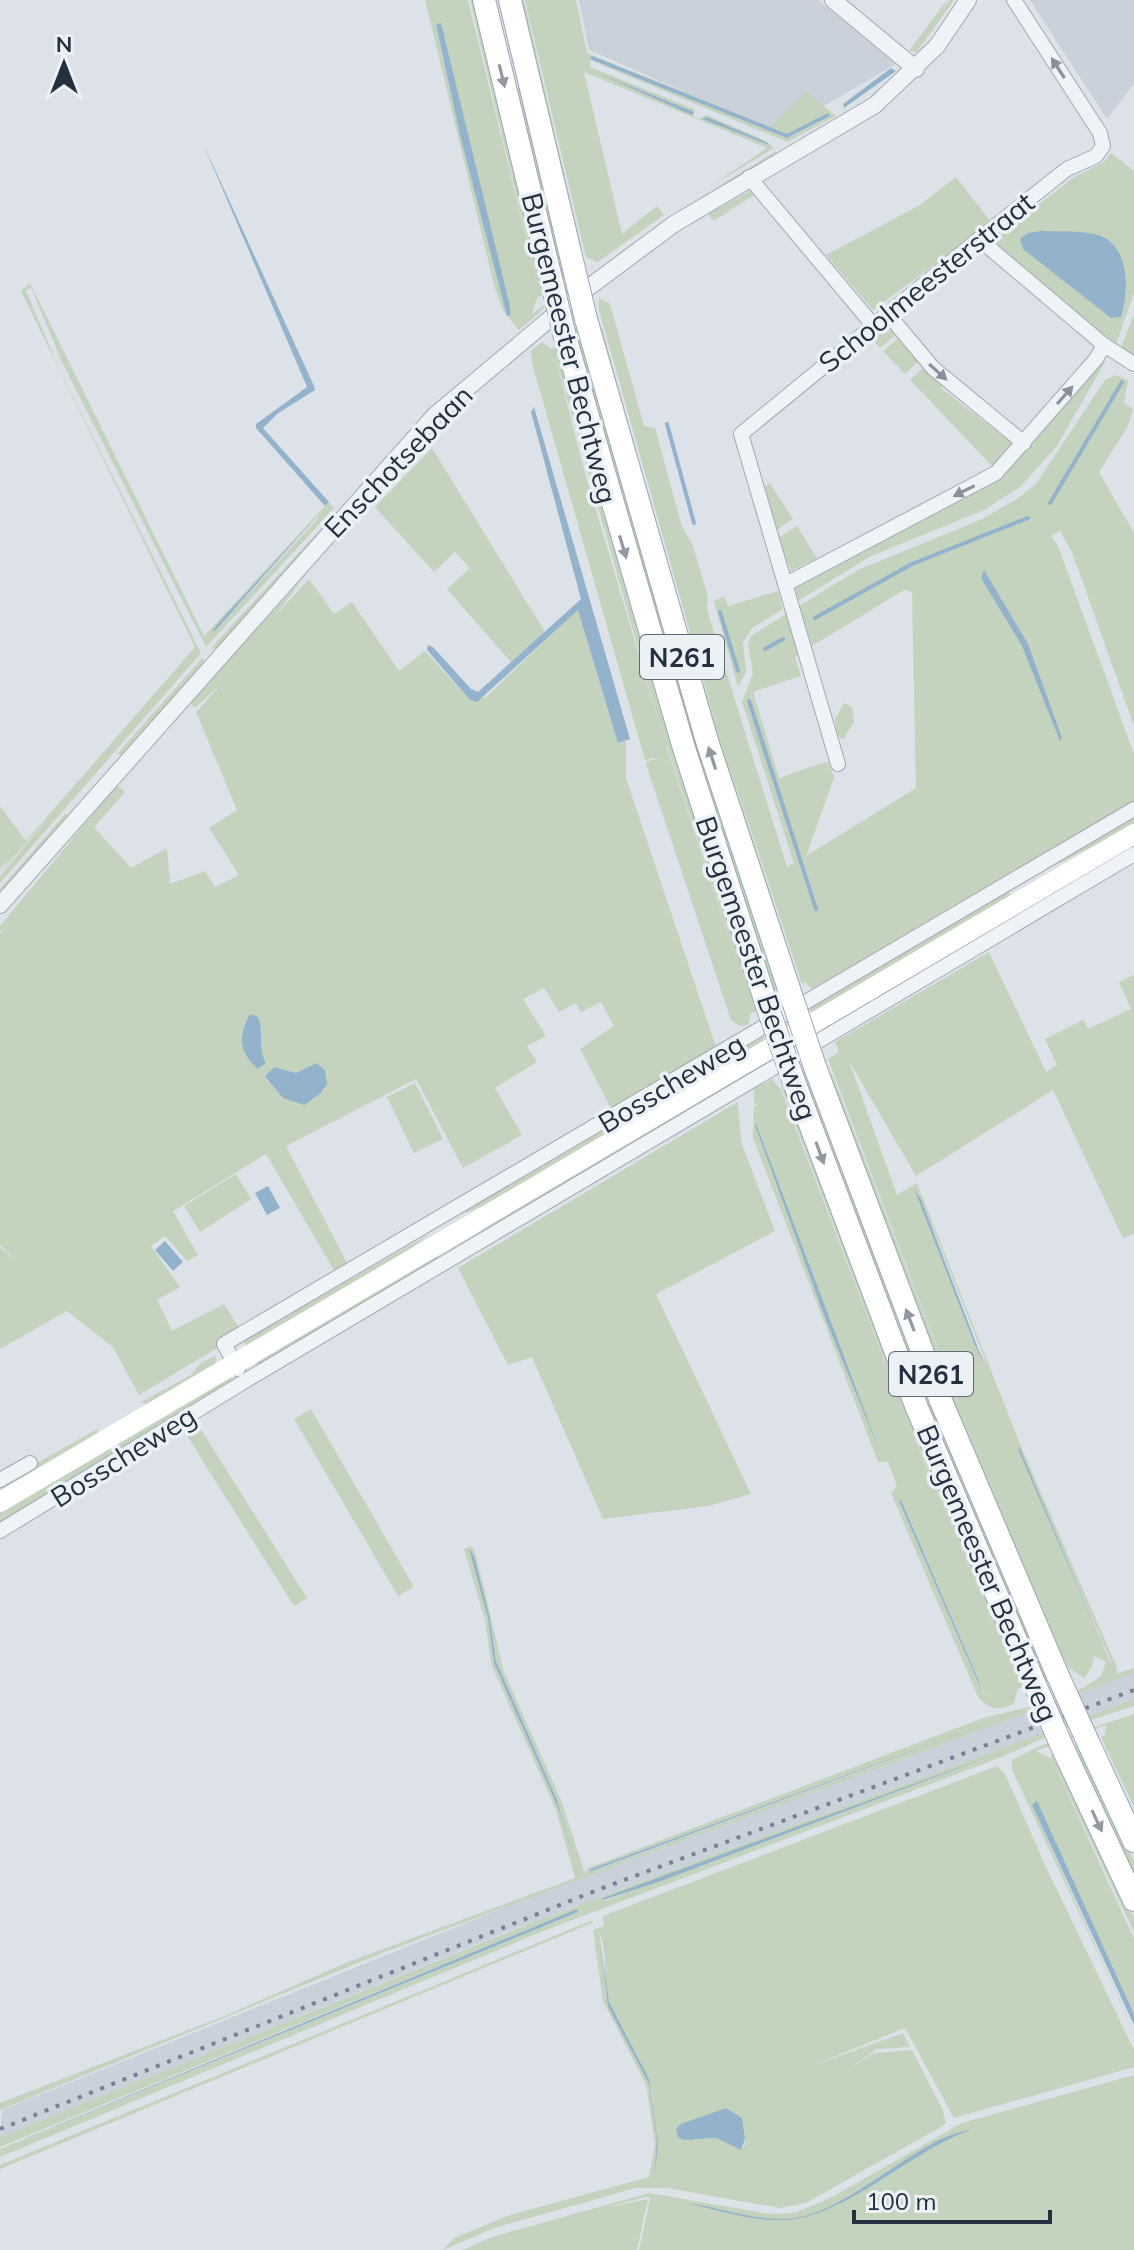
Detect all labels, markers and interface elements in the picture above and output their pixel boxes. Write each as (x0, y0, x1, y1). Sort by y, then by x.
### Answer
north arrow (24, 24, 104, 104)
text: N (56, 30, 72, 58)
one-way arrow (1050, 57, 1065, 78)
one-way arrow (496, 64, 509, 89)
street label: Schoolmeesterstraat (811, 184, 1041, 380)
street label: Burgemeester Bechtweg (514, 189, 626, 507)
one-way arrow (928, 363, 947, 381)
street label: Enschotsebaan (316, 377, 480, 545)
one-way arrow (1056, 385, 1073, 405)
one-way arrow (953, 485, 976, 498)
one-way arrow (617, 535, 630, 559)
road number: N261 (640, 635, 724, 679)
one-way arrow (706, 746, 718, 770)
street label: Burgemeester Bechtweg (688, 811, 826, 1125)
street label: Bosscheweg (592, 1026, 750, 1140)
one-way arrow (814, 1141, 827, 1165)
one-way arrow (903, 1308, 916, 1332)
road number: N261 (889, 1352, 973, 1396)
street label: Bosscheweg (44, 1398, 202, 1514)
street label: Burgemeester Bechtweg (910, 1419, 1066, 1727)
one-way arrow (1090, 1810, 1104, 1833)
scale bar (854, 2174, 1050, 2224)
text: 100 m (866, 2186, 937, 2216)

